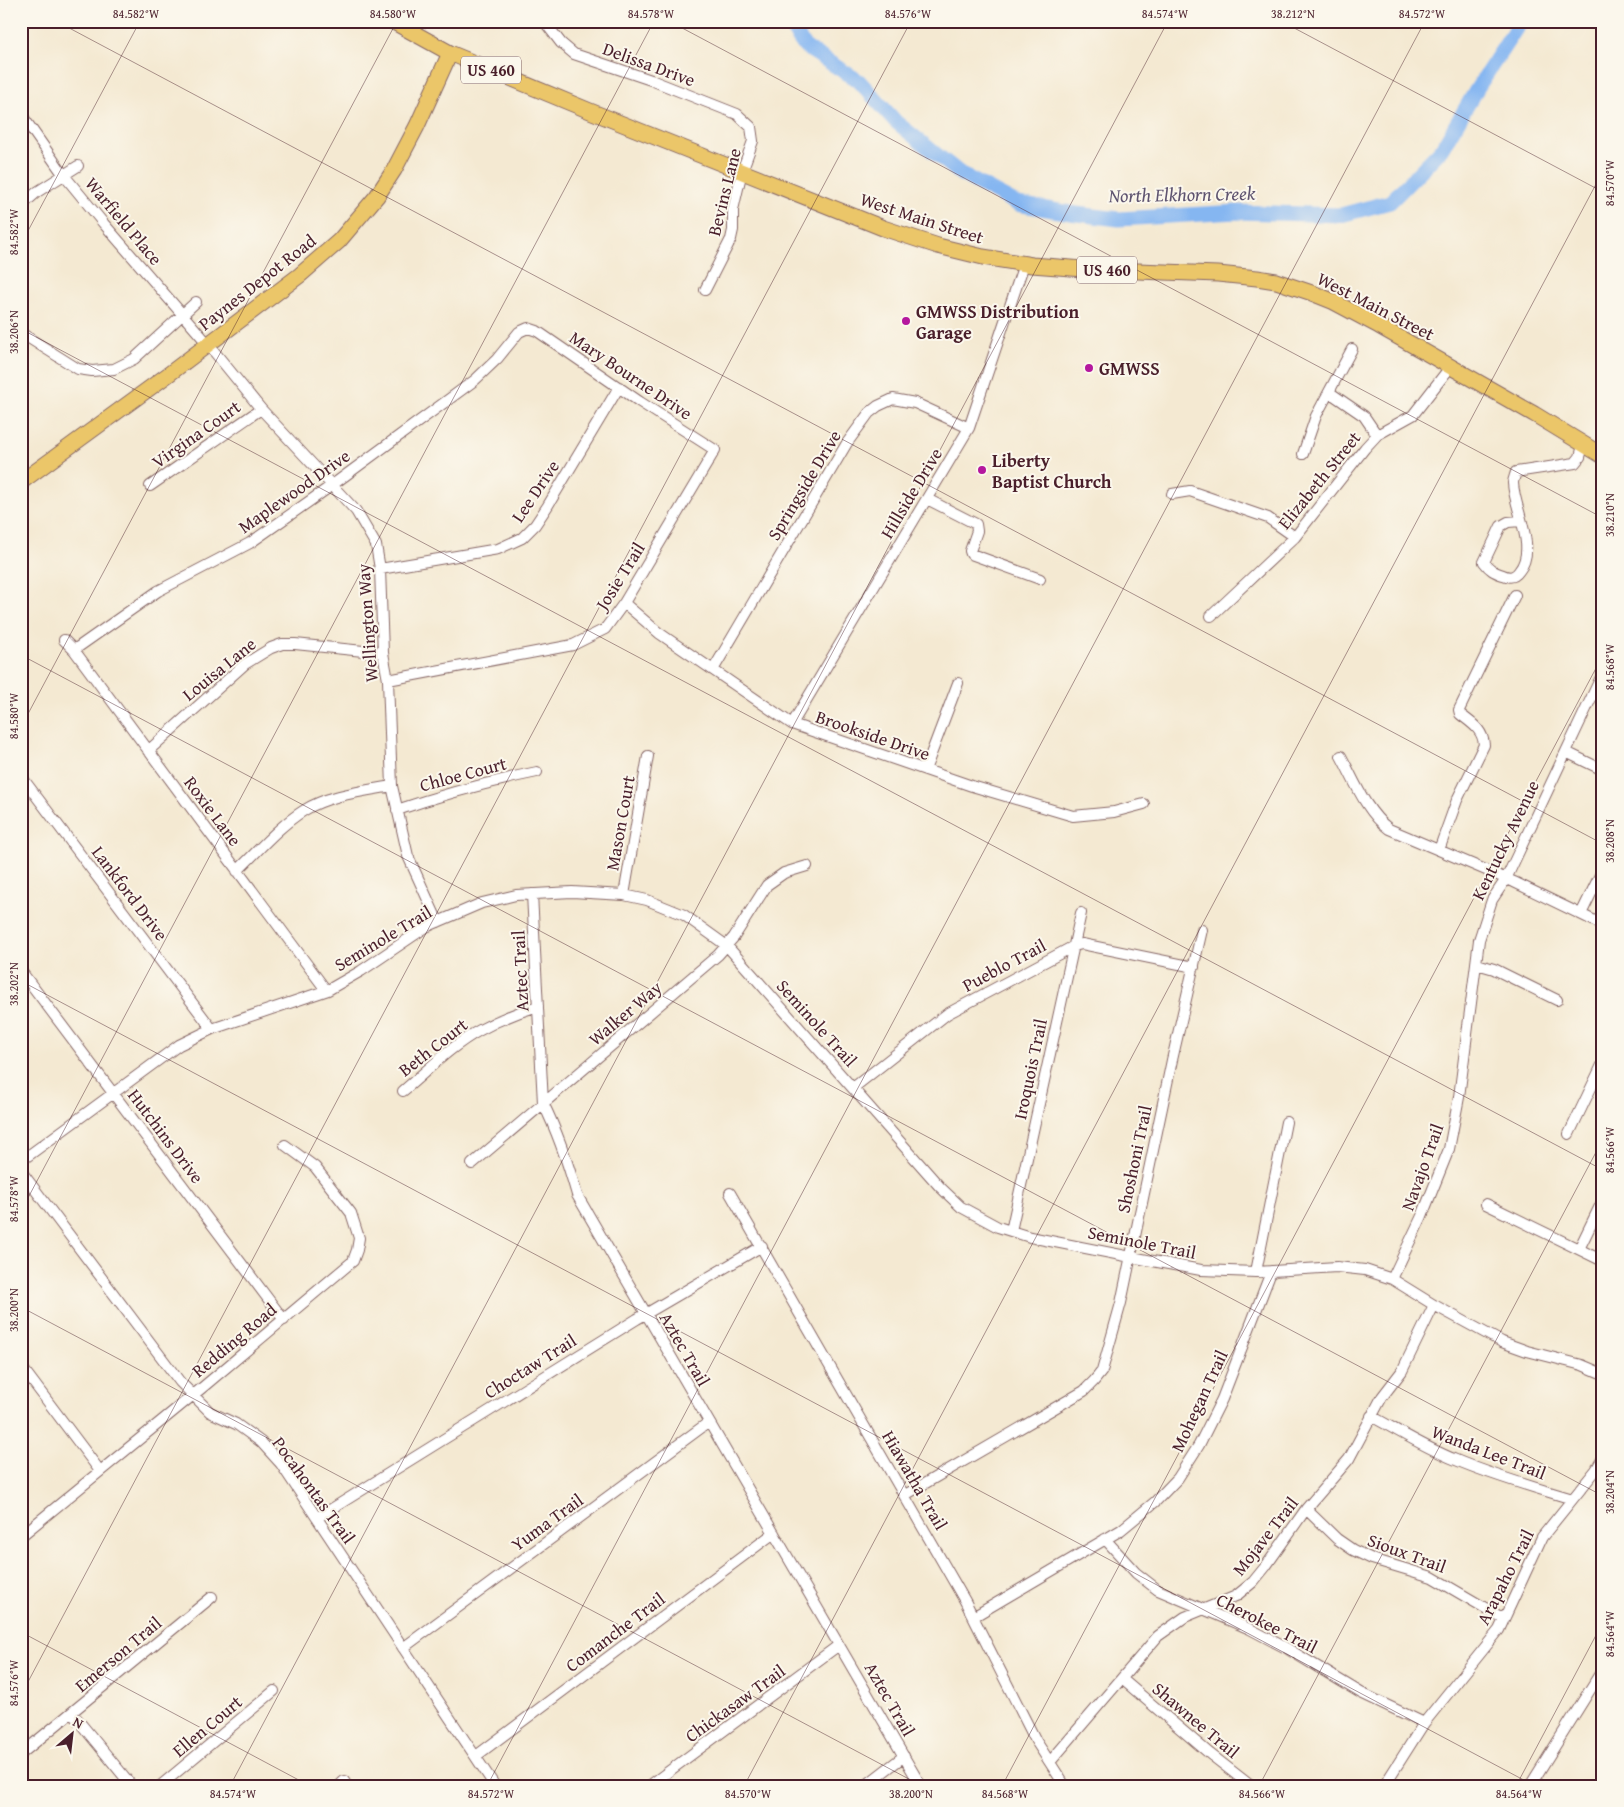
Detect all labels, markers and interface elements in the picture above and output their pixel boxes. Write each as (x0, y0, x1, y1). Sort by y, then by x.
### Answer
text: 84.582°W (113, 5, 160, 22)
text: 84.580°W (370, 5, 417, 22)
text: 84.578°W (628, 5, 675, 22)
text: 84.576°W (885, 5, 932, 22)
text: 84.574°W (1142, 5, 1189, 22)
text: 38.212°N (1271, 5, 1315, 22)
text: 84.572°W (1399, 5, 1446, 22)
street label: Delissa Drive (599, 35, 699, 93)
road number: US 460 (461, 56, 521, 84)
street label: Bevins Lane (700, 145, 748, 239)
text: 84.570°W (1601, 159, 1618, 206)
street label: Warfield Place (79, 171, 169, 271)
water label: North Elkhorn Creek (1107, 179, 1256, 209)
street label: West Main Street (857, 185, 988, 251)
text: 84.582°W (5, 208, 22, 255)
street label: Paynes Depot Road (192, 227, 322, 337)
road number: US 460 (1077, 256, 1137, 284)
street label: West Main Street (1313, 265, 1440, 347)
place label: GMWSS Distribution Garage (916, 298, 1079, 346)
text: 38.206°N (5, 310, 22, 354)
marker: GMWSS Distribution Garage (900, 315, 912, 327)
street label: Mary Bourne Drive (564, 324, 698, 426)
place label: GMWSS (1099, 355, 1160, 382)
marker: GMWSS (1083, 362, 1095, 374)
street label: Virgina Court (146, 393, 247, 475)
street label: Springside Drive (760, 425, 848, 545)
street label: Elizabeth Street (1271, 425, 1367, 535)
street label: Maplewood Drive (232, 442, 356, 540)
street label: Hillside Drive (873, 442, 949, 544)
place label: Liberty Baptist Church (992, 447, 1112, 495)
street label: Lee Drive (504, 454, 566, 528)
marker: Liberty Baptist Church (976, 464, 988, 476)
text: 38.210°N (1601, 493, 1618, 537)
street label: Josie Trail (588, 537, 651, 617)
street label: Wellington Way (349, 563, 385, 683)
street label: Louisa Lane (176, 631, 262, 707)
text: 84.568°W (1601, 643, 1618, 690)
text: 84.580°W (5, 692, 22, 739)
street label: Brookside Drive (812, 703, 934, 767)
street label: Chloe Court (417, 749, 510, 799)
street label: Roxie Lane (178, 770, 248, 852)
street label: Mason Court (598, 773, 642, 873)
street label: Kentucky Avenue (1464, 775, 1546, 905)
text: 38.208°N (1601, 819, 1618, 863)
street label: Lankford Drive (85, 840, 175, 946)
street label: Seminole Trail (329, 898, 437, 978)
street label: Aztec Trail (504, 930, 536, 1012)
street label: Pueblo Trail (957, 932, 1051, 998)
text: 38.202°N (5, 962, 22, 1006)
street label: Seminole Trail (770, 973, 864, 1073)
street label: Walker Way (582, 974, 668, 1052)
street label: Beth Court (393, 1011, 474, 1083)
street label: Iroquois Trail (1006, 1016, 1054, 1122)
street label: Hutchins Drive (121, 1083, 211, 1189)
street label: Shoshoni Trail (1109, 1103, 1159, 1215)
street label: Navajo Trail (1394, 1120, 1450, 1214)
text: 84.566°W (1601, 1126, 1618, 1173)
text: 84.578°W (5, 1175, 22, 1222)
street label: Seminole Trail (1086, 1218, 1198, 1266)
text: 38.200°N (5, 1288, 22, 1332)
street label: Redding Road (186, 1296, 283, 1384)
street label: Aztec Trail (653, 1307, 717, 1391)
street label: Choctaw Trail (479, 1327, 581, 1405)
street label: Mohegan Trail (1164, 1345, 1234, 1457)
street label: Wanda Lee Trail (1428, 1418, 1550, 1486)
street label: Hiawatha Trail (876, 1425, 954, 1535)
street label: Pocahontas Trail (266, 1431, 362, 1549)
text: 38.204°N (1601, 1470, 1618, 1514)
street label: Yuma Trail (505, 1486, 589, 1558)
street label: Mojave Trail (1225, 1491, 1305, 1581)
street label: Arapaho Trail (1469, 1524, 1541, 1630)
street label: Sioux Trail (1364, 1526, 1450, 1580)
street label: Comanche Trail (560, 1586, 670, 1678)
street label: Cherokee Trail (1212, 1586, 1322, 1660)
street label: Emerson Trail (69, 1610, 167, 1698)
text: 84.564°W (1601, 1610, 1618, 1657)
street label: Chickasaw Trail (679, 1657, 791, 1749)
street label: Aztec Trail (858, 1657, 922, 1741)
text: 84.576°W (5, 1659, 22, 1706)
street label: Shawnee Trail (1146, 1675, 1246, 1765)
street label: Ellen Court (166, 1688, 248, 1763)
north arrow (48, 1710, 98, 1760)
text: N (69, 1711, 87, 1734)
text: 84.574°W (210, 1785, 257, 1802)
text: 84.572°W (468, 1785, 515, 1802)
text: 84.570°W (725, 1785, 772, 1802)
text: 38.200°N (889, 1785, 933, 1802)
text: 84.568°W (982, 1785, 1029, 1802)
text: 84.566°W (1239, 1785, 1286, 1802)
text: 84.564°W (1496, 1785, 1543, 1802)

